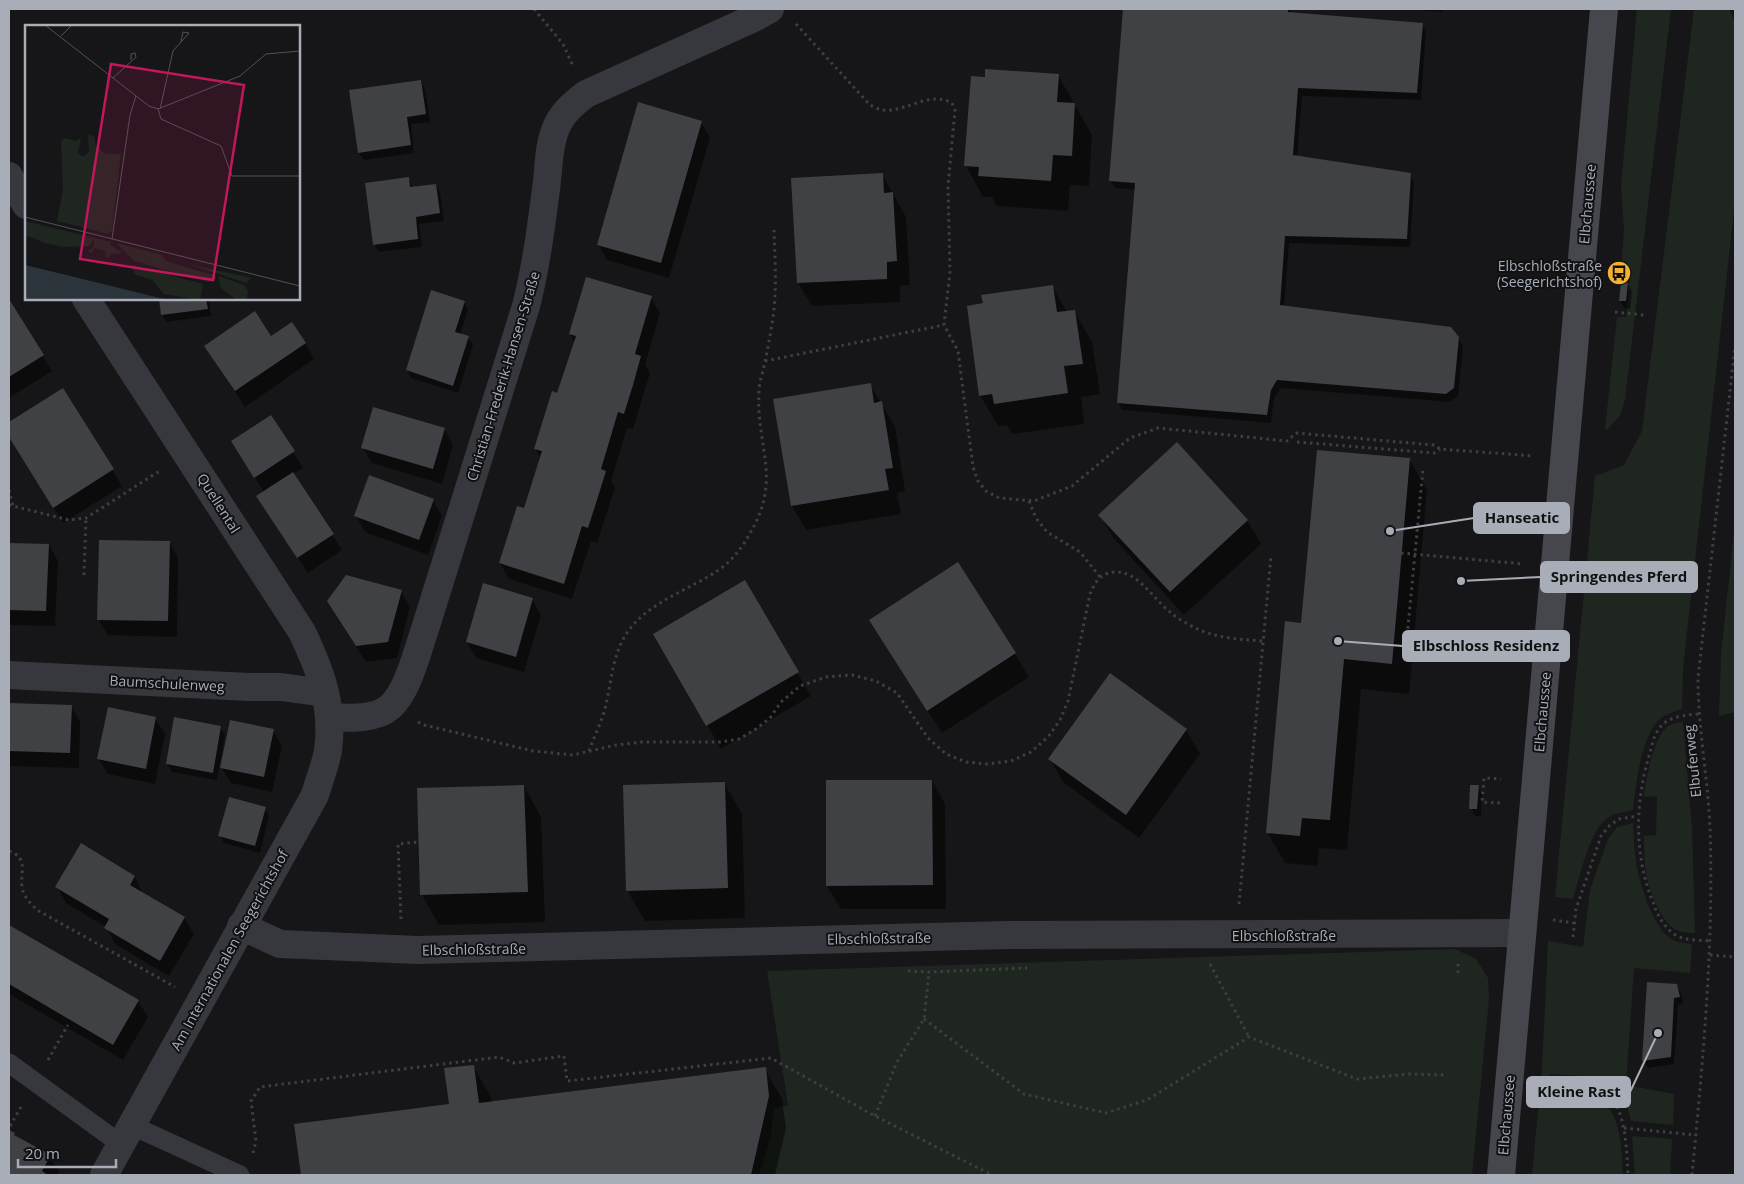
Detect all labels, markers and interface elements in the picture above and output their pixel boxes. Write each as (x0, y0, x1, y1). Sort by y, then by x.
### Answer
inset map (25, 25, 300, 300)
street label: Elbchaussee (1574, 163, 1600, 245)
place label: Elbschloßstraße (Seegerichtshof) (1497, 256, 1602, 291)
bus stop icon: Elbschloßstraße (Seegerichtshof) (1606, 260, 1632, 286)
street label: Christian-Frederik-Hansen-Straße (462, 269, 544, 483)
street label: Quellental (193, 469, 245, 537)
callout: Hanseatic (1474, 503, 1569, 533)
text: Hanseatic (1485, 507, 1560, 527)
callout: Springendes Pferd (1541, 562, 1697, 592)
text: Springendes Pferd (1551, 566, 1687, 586)
callout: Elbschloss Residenz (1403, 631, 1569, 661)
text: Elbschloss Residenz (1413, 635, 1559, 655)
street label: Baumschulenweg (109, 670, 225, 696)
street label: Elbchaussee (1529, 671, 1555, 753)
street label: Elbuferweg (1679, 723, 1705, 798)
street label: Am Internationalen Seegerichtshof (166, 845, 293, 1054)
street label: Elbschloßstraße (1232, 926, 1336, 945)
street label: Elbschloßstraße (827, 928, 931, 948)
street label: Elbschloßstraße (422, 939, 526, 959)
street label: Elbchaussee (1493, 1074, 1519, 1156)
callout: Kleine Rast (1527, 1077, 1630, 1107)
text: Kleine Rast (1537, 1081, 1621, 1101)
scale bar (18, 1136, 115, 1168)
text: 20 m (25, 1143, 60, 1163)

